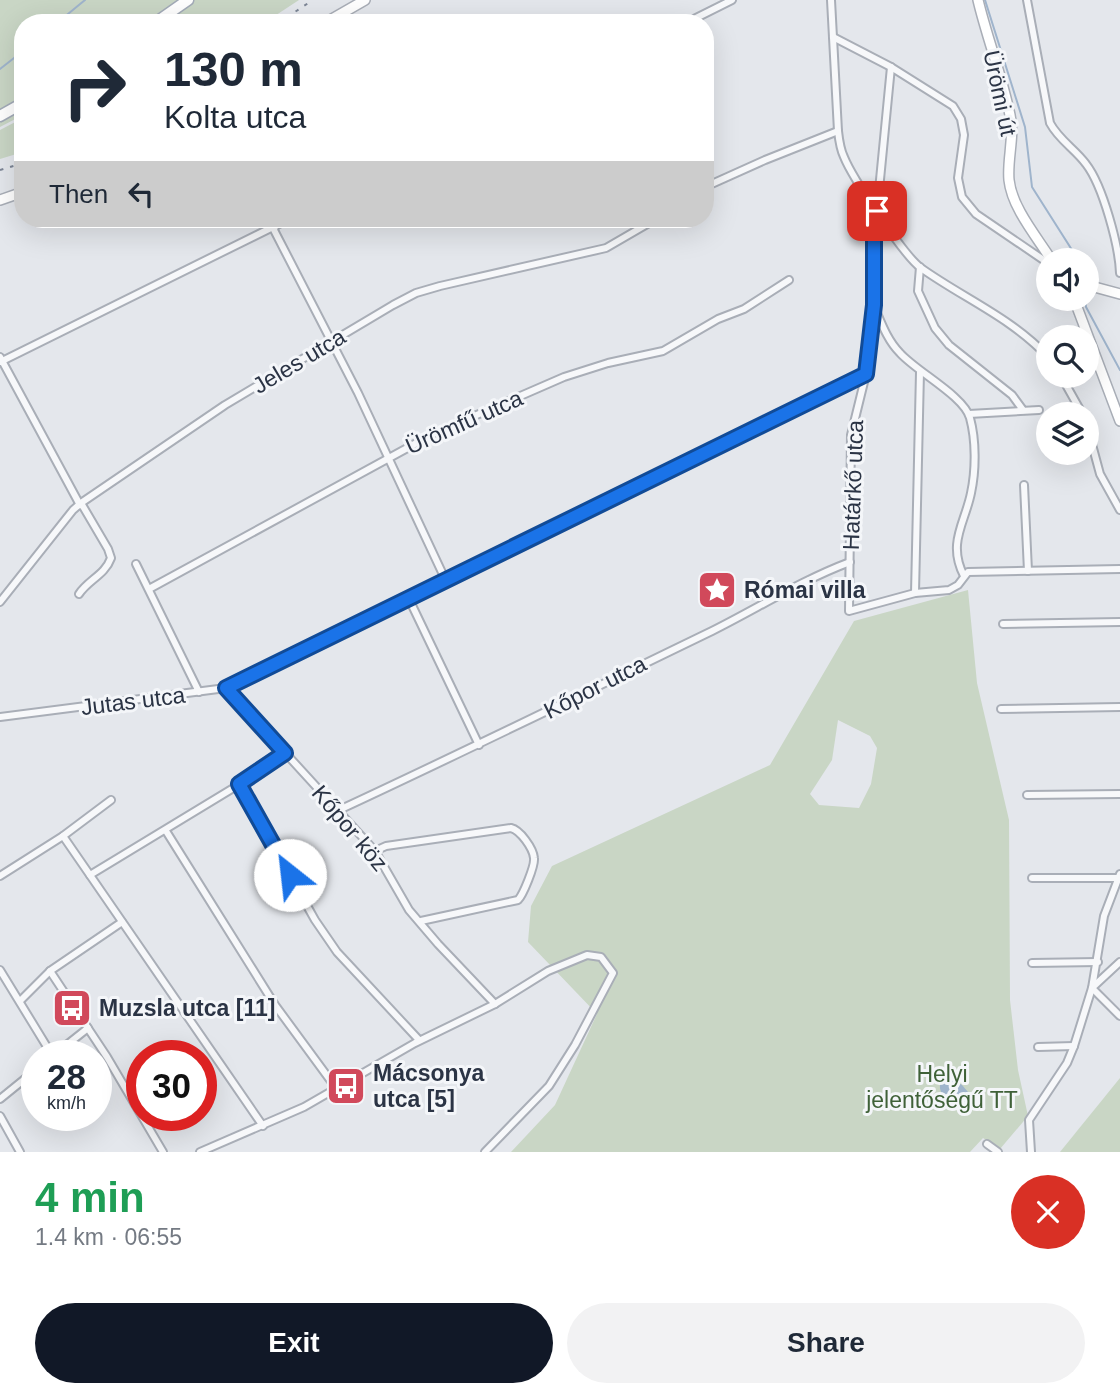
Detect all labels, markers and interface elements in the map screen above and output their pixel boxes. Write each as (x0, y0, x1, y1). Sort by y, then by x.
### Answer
icon: right (49, 42, 140, 133)
text: 130 m (164, 42, 303, 96)
street label: Ürömi út (978, 48, 1022, 139)
text: Kolta utca (164, 99, 306, 135)
icon: left (122, 175, 160, 213)
text: Then (49, 179, 108, 209)
pin (847, 181, 907, 241)
icon: arrive (858, 192, 896, 230)
map controls (1036, 248, 1099, 465)
button: sound (1036, 248, 1099, 311)
street label: Jeles utca (248, 323, 350, 399)
button: search (1036, 325, 1099, 388)
street label: Ürömfű utca (401, 385, 527, 459)
button: layers (1036, 402, 1099, 465)
street label: Határkő utca (838, 419, 868, 551)
place icon: Római villa (696, 569, 738, 611)
place label: Római villa (744, 577, 866, 603)
street label: Kőpor utca (540, 650, 651, 724)
street label: Jutas utca (79, 682, 187, 720)
street label: Kőpor köz (307, 780, 393, 876)
position arrow (253, 838, 327, 912)
bus stop icon: Muzsla utca [11] (51, 987, 93, 1029)
place label: Muzsla utca [11] (99, 995, 275, 1021)
speed limit sign: 30 (126, 1040, 217, 1131)
text: 28 (47, 1057, 86, 1096)
place label: Mácsonya utca [5] (373, 1060, 484, 1112)
park label: Helyi jelentőségű TT (865, 1061, 1018, 1113)
bus stop icon: Mácsonya utca [5] (325, 1065, 367, 1107)
text: km/h (47, 1093, 86, 1113)
text: 4 min (35, 1174, 145, 1221)
button: close (1011, 1175, 1085, 1249)
text: 1.4 km · 06:55 (35, 1224, 182, 1250)
button: Exit (35, 1303, 553, 1383)
button: Share (567, 1303, 1085, 1383)

